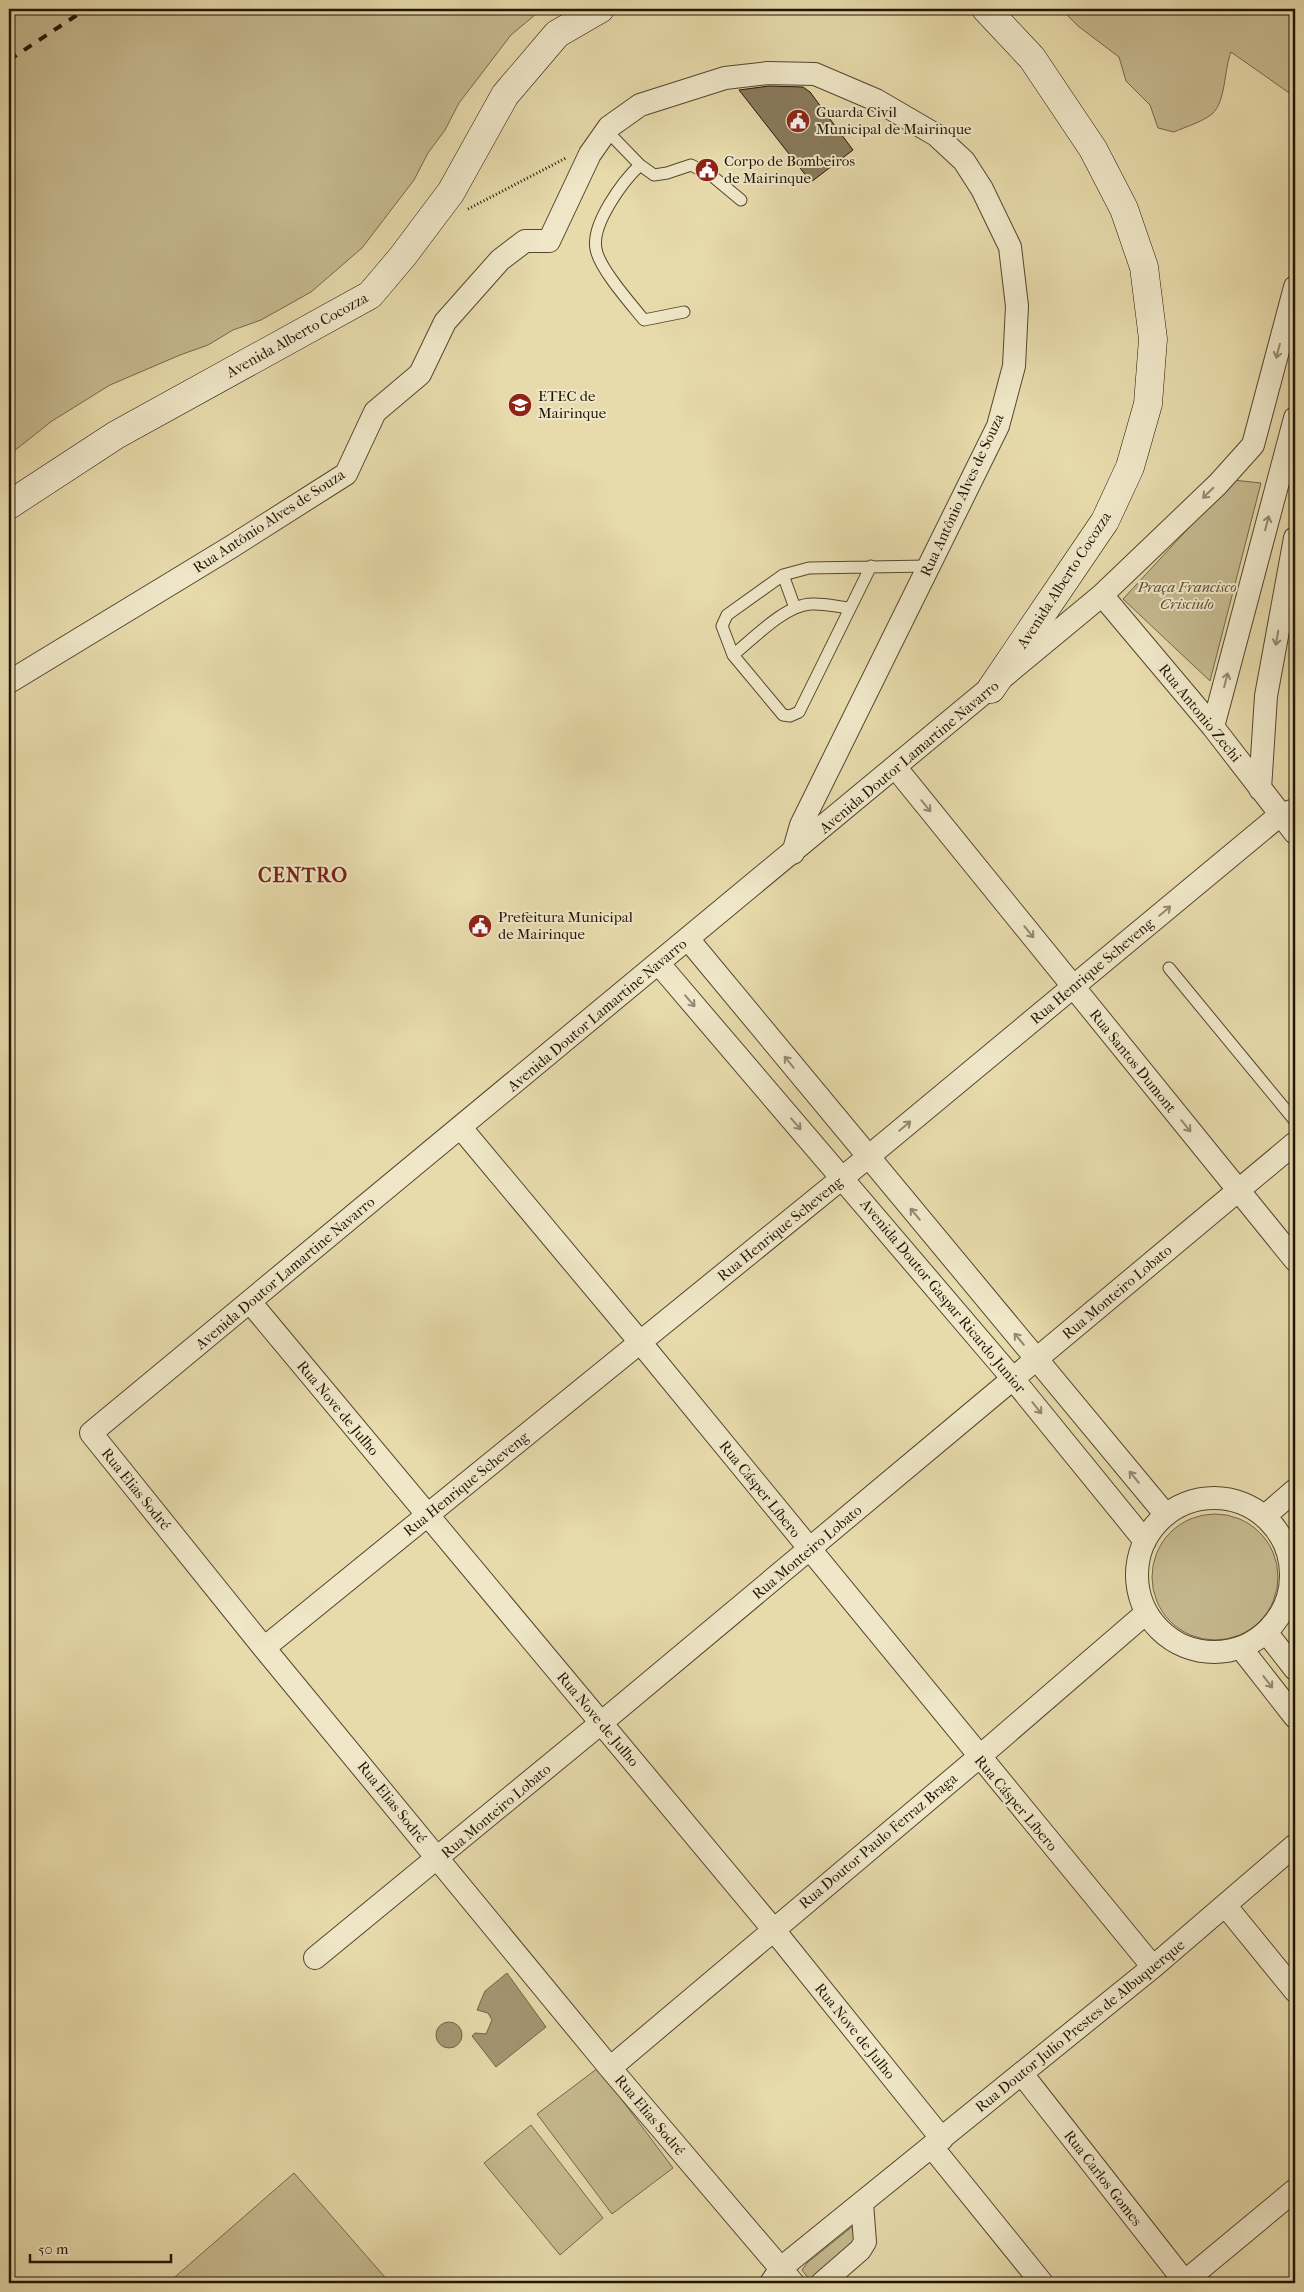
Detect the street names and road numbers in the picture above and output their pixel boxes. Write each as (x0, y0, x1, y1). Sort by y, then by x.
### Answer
street label: Avenida Alberto Cocozza (222, 288, 372, 382)
street label: Rua Antônio Alves de Souza (916, 410, 1008, 579)
street label: Rua Antônio Alves de Souza (190, 465, 349, 577)
street label: Avenida Alberto Cocozza (1013, 507, 1115, 652)
street label: Rua Antonio Zechi (1155, 660, 1246, 766)
street label: Avenida Doutor Lamartine Navarro (815, 676, 1003, 838)
street label: Rua Henrique Scheveng (1026, 913, 1158, 1028)
street label: Avenida Doutor Lamartine Navarro (503, 934, 691, 1096)
street label: Rua Santos Dumont (1086, 1006, 1181, 1117)
street label: Rua Henrique Scheveng (714, 1172, 847, 1285)
street label: Avenida Doutor Lamartine Navarro (191, 1192, 379, 1354)
street label: Avenida Doutor Gaspar Ricardo Junior (856, 1195, 1030, 1397)
street label: Rua Monteiro Lobato (1058, 1241, 1176, 1343)
street label: Rua Nove de Julho (293, 1357, 383, 1459)
street label: Rua Henrique Scheveng (400, 1427, 533, 1540)
street label: Rua Cásper Líbero (715, 1437, 805, 1541)
street label: Rua Elias Sodré (98, 1444, 175, 1534)
street label: Rua Monteiro Lobato (748, 1501, 866, 1603)
street label: Rua Nove de Julho (553, 1668, 643, 1770)
street label: Rua Cásper Líbero (971, 1751, 1062, 1855)
street label: Rua Elias Sodré (354, 1757, 431, 1847)
street label: Rua Monteiro Lobato (437, 1760, 555, 1862)
street label: Rua Doutor Paulo Ferraz Braga (795, 1769, 962, 1913)
street label: Rua Doutor Julio Prestes de Albuquerque (972, 1935, 1189, 2116)
street label: Rua Nove de Julho (811, 1979, 899, 2083)
street label: Rua Elias Sodré (611, 2071, 689, 2160)
street label: Rua Carlos Gomes (1060, 2127, 1146, 2230)

